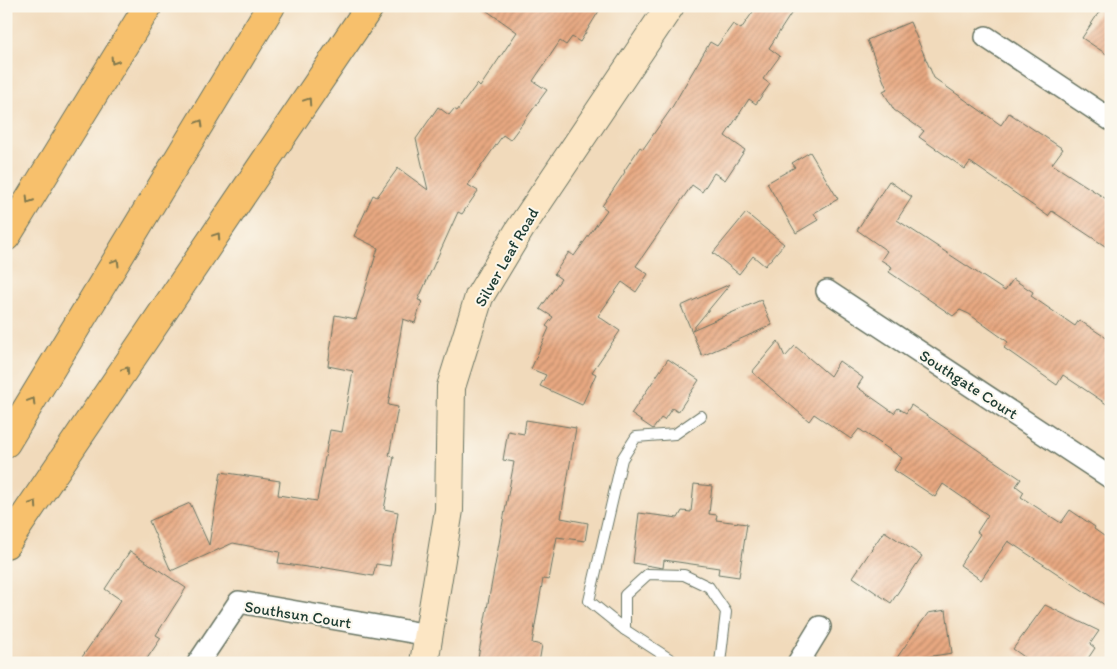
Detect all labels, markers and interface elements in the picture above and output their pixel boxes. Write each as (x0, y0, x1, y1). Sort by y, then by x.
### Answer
one-way arrow (111, 56, 121, 65)
one-way arrow (301, 97, 311, 106)
one-way arrow (194, 120, 204, 129)
one-way arrow (26, 194, 36, 203)
street label: Silver Leaf Road (470, 204, 543, 310)
one-way arrow (211, 232, 220, 241)
one-way arrow (109, 259, 119, 268)
street label: Southgate Court (916, 346, 1021, 423)
one-way arrow (120, 366, 129, 376)
one-way arrow (25, 398, 35, 407)
one-way arrow (28, 500, 37, 510)
street label: Southsun Court (243, 597, 353, 632)

